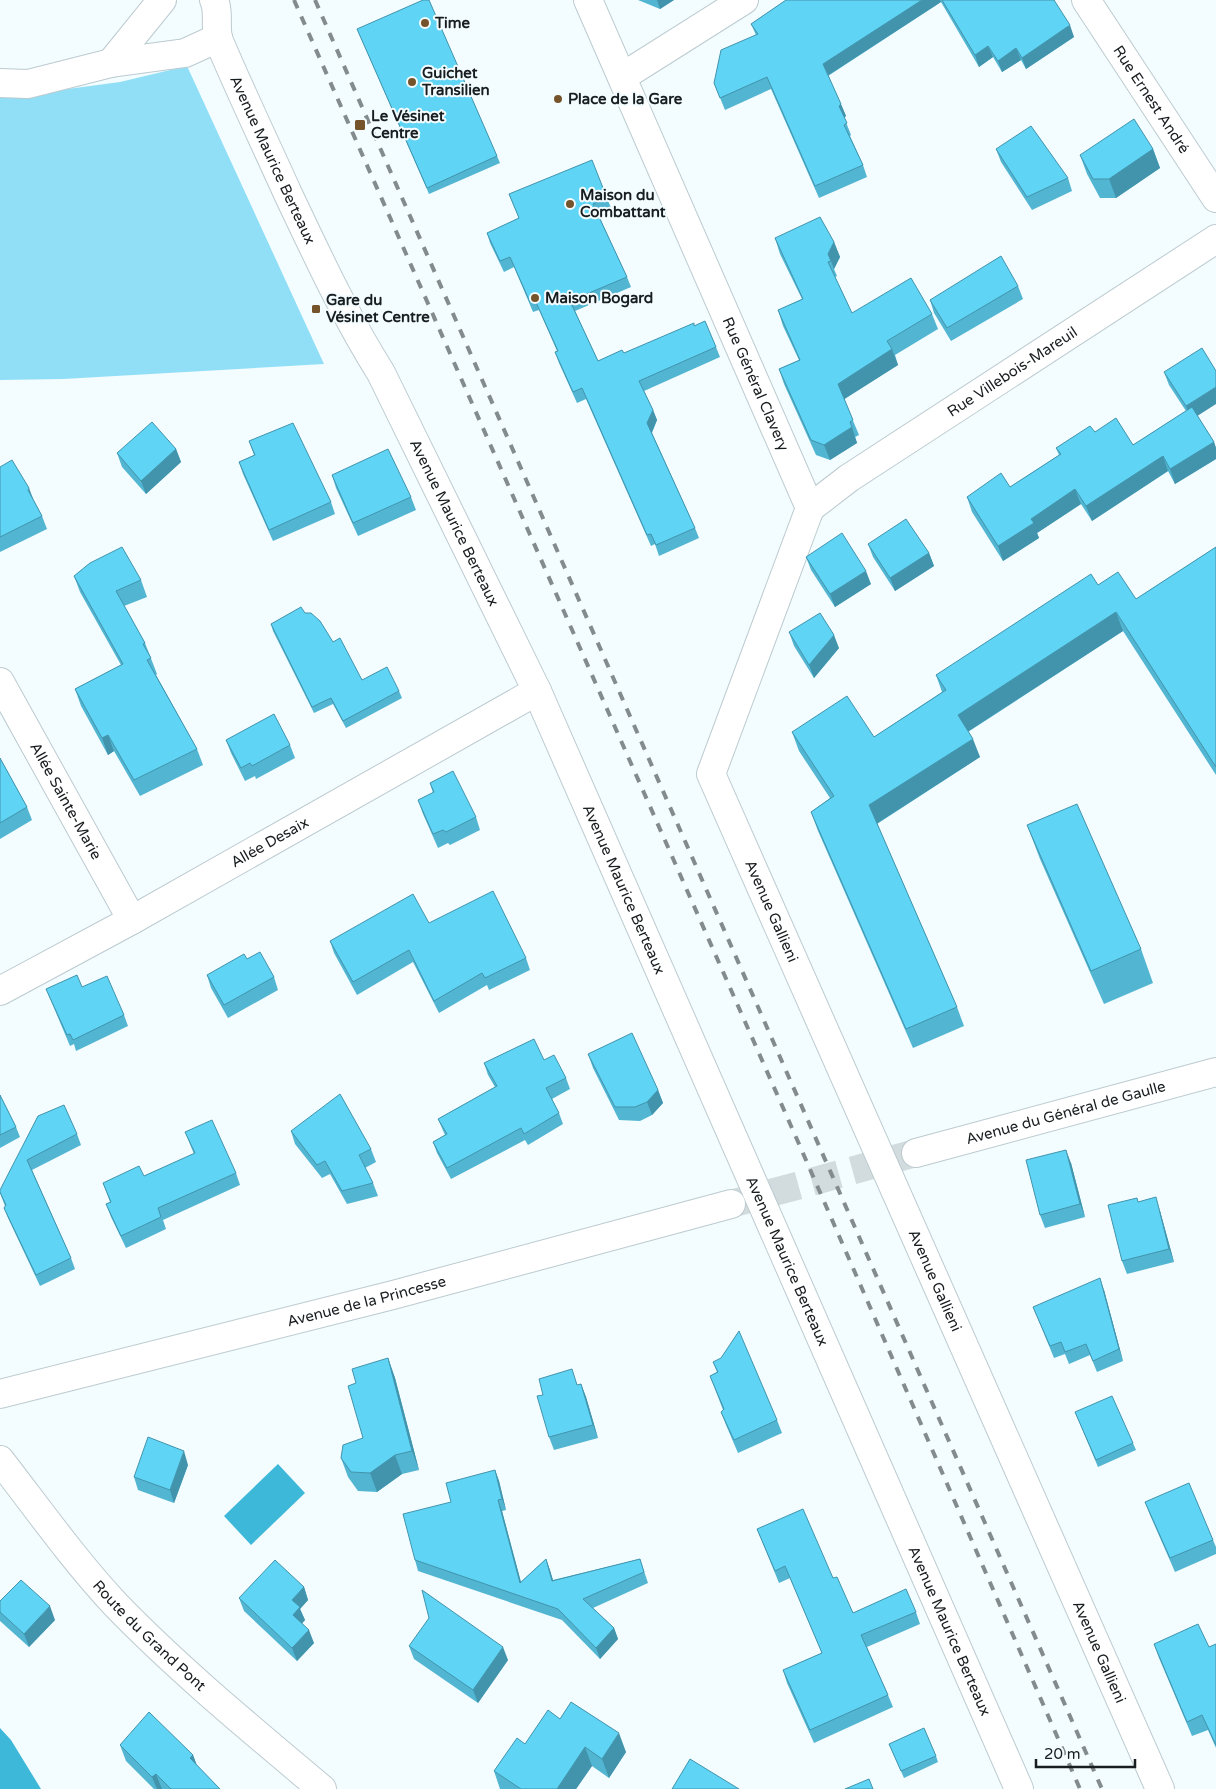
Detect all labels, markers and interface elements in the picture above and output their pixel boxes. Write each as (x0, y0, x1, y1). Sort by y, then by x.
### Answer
place label: Time (434, 14, 470, 32)
marker: Time (419, 17, 431, 29)
street label: Rue Ernest André (1109, 42, 1193, 157)
place label: Guichet Transilien (421, 64, 490, 99)
street label: Avenue Maurice Berteaux (226, 73, 319, 247)
marker: Guichet Transilien (406, 76, 418, 88)
place label: Place de la Gare (568, 90, 683, 108)
marker: Place de la Gare (552, 93, 564, 105)
place label: Le Vésinet Centre (371, 107, 445, 142)
marker: Le Vésinet Centre (353, 118, 367, 132)
place label: Maison du Combattant (580, 186, 666, 221)
marker: Maison du Combattant (564, 198, 576, 210)
place label: Maison Bogard (545, 289, 653, 308)
place label: Gare du Vésinet Centre (326, 291, 430, 326)
marker: Maison Bogard (529, 292, 541, 304)
marker: Gare du Vésinet Centre (310, 303, 322, 315)
street label: Rue Général Clavery (719, 314, 793, 454)
street label: Rue Villebois-Mareuil (944, 323, 1081, 421)
street label: Avenue Maurice Berteaux (406, 436, 503, 609)
street label: Allée Sainte-Marie (26, 739, 106, 863)
street label: Avenue Maurice Berteaux (579, 802, 669, 977)
street label: Allée Desaix (228, 813, 312, 871)
street label: Avenue Gallieni (741, 857, 802, 965)
street label: Avenue du Général de Gaulle (964, 1077, 1168, 1148)
street label: Avenue Maurice Berteaux (742, 1173, 832, 1349)
street label: Avenue Gallieni (905, 1226, 966, 1334)
street label: Avenue de la Princesse (285, 1272, 448, 1330)
street label: Avenue Maurice Berteaux (904, 1543, 995, 1719)
street label: Route du Grand Pont (89, 1576, 210, 1695)
street label: Avenue Gallieni (1069, 1598, 1130, 1706)
scale bar (1036, 1736, 1135, 1768)
text: 20 m (1044, 1745, 1081, 1763)

